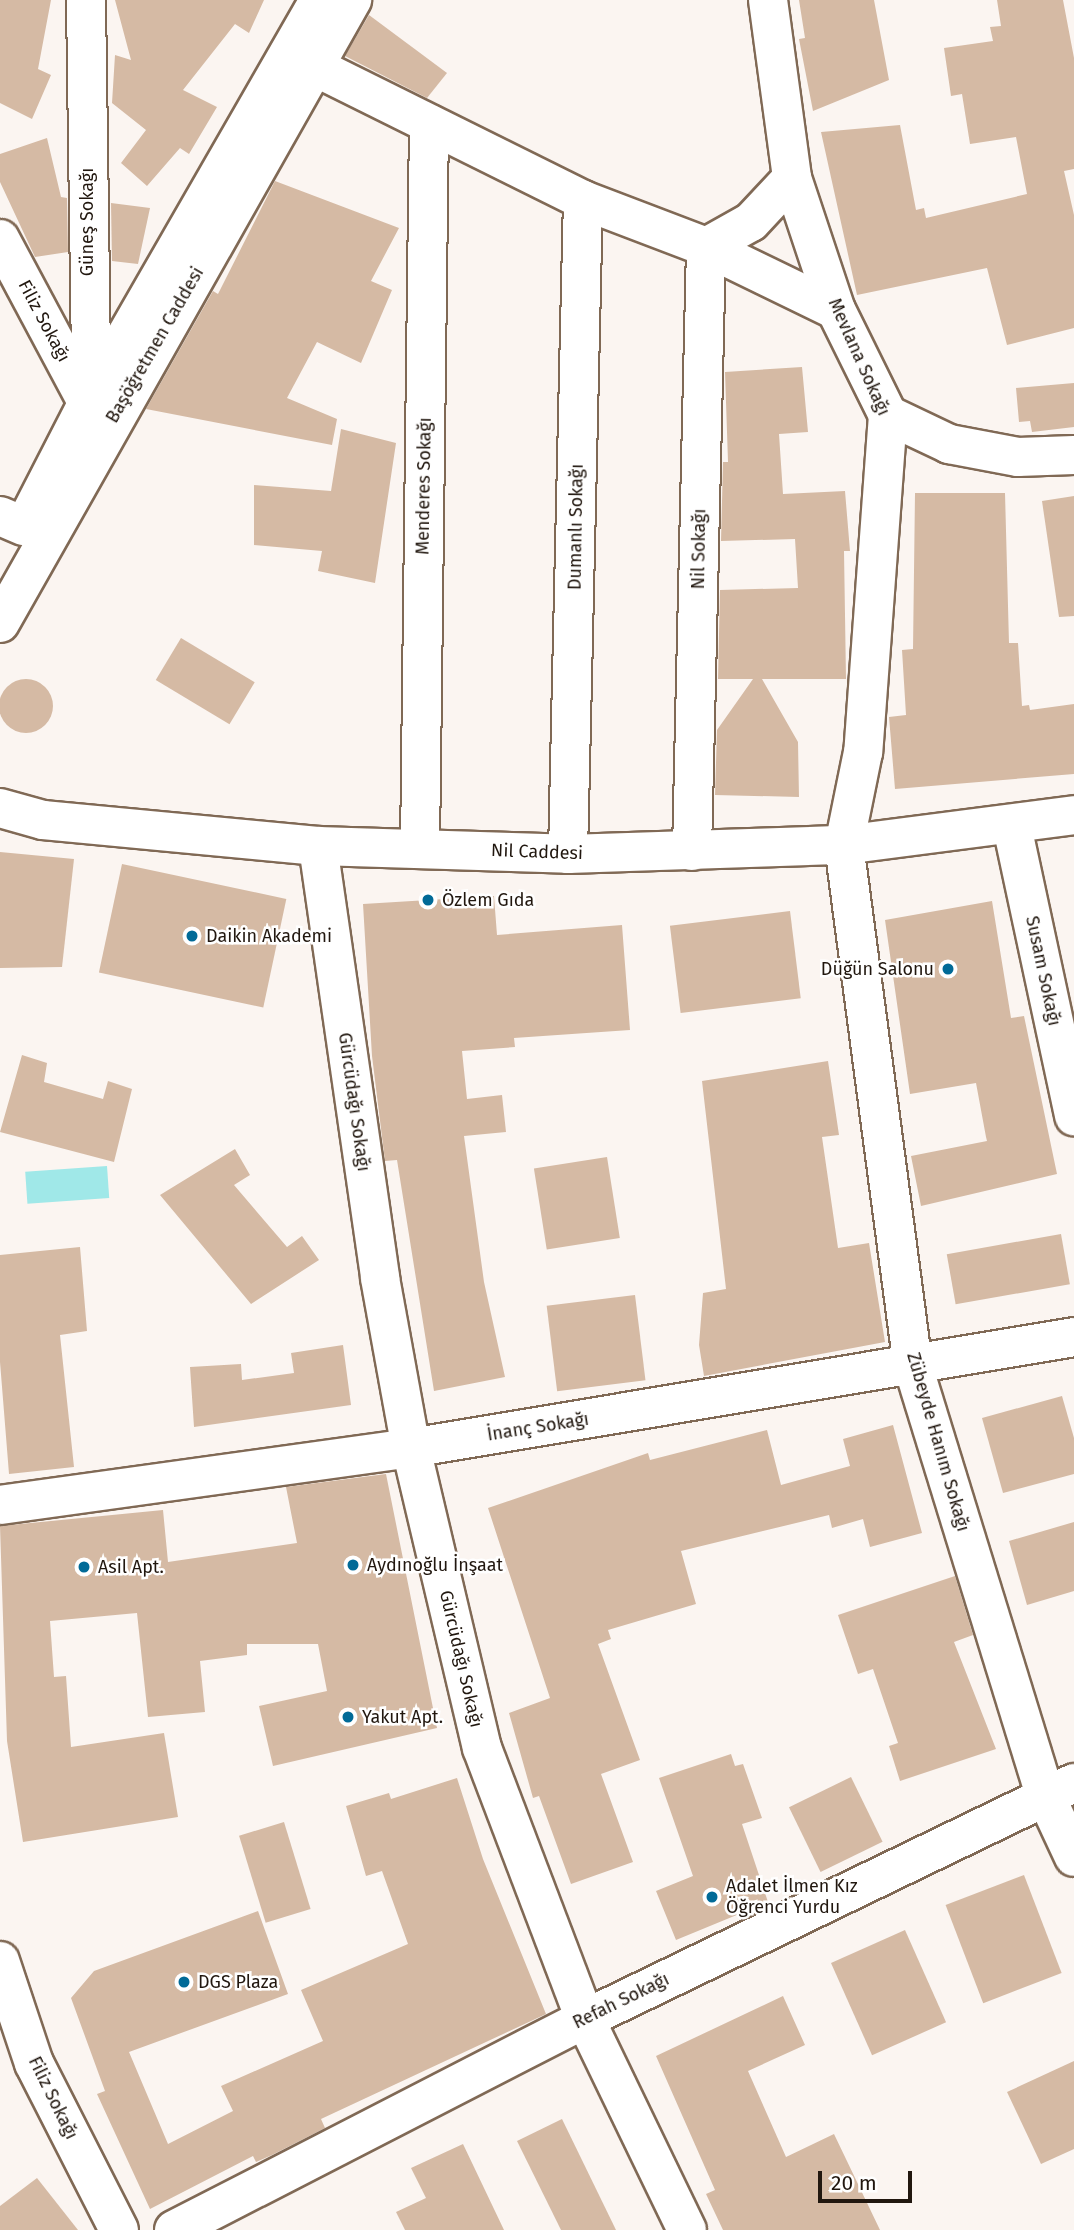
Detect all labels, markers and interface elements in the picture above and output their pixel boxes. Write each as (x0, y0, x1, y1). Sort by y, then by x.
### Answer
street label: Güneş Sokağı (76, 168, 98, 276)
street label: Başöğretmen Caddesi (101, 263, 209, 427)
street label: Filiz Sokağı (13, 276, 75, 366)
street label: Mevlana Sokağı (824, 295, 894, 419)
street label: Menderes Sokağı (412, 417, 436, 555)
street label: Dumanlı Sokağı (564, 464, 588, 590)
street label: Nil Sokağı (687, 508, 711, 590)
street label: Nil Caddesi (491, 840, 583, 864)
place label: Özlem Gıda (442, 889, 534, 911)
marker: Özlem Gıda (420, 892, 436, 908)
street label: Susam Sokağı (1021, 914, 1065, 1028)
place label: Daikin Akademi (206, 925, 332, 947)
marker: Daikin Akademi (184, 928, 200, 944)
place label: Düğün Salonu (821, 958, 934, 980)
marker: Düğün Salonu (940, 961, 956, 977)
street label: Gürcüdağı Sokağı (334, 1031, 374, 1173)
street label: Zübeyde Hanım Sokağı (902, 1350, 974, 1534)
street label: İnanç Sokağı (485, 1408, 591, 1446)
place label: Aydınoğlu İnşaat (367, 1554, 503, 1576)
place label: Asil Apt. (98, 1556, 164, 1578)
marker: Aydınoğlu İnşaat (345, 1557, 361, 1573)
marker: Asil Apt. (76, 1559, 92, 1575)
street label: Gürcüdağı Sokağı (435, 1588, 487, 1730)
place label: Yakut Apt. (362, 1706, 443, 1728)
marker: Yakut Apt. (340, 1709, 356, 1725)
place label: Adalet İlmen Kız Öğrenci Yurdu (726, 1876, 858, 1918)
marker: Adalet İlmen Kız Öğrenci Yurdu (704, 1889, 720, 1905)
street label: Refah Sokağı (569, 1968, 673, 2034)
place label: DGS Plaza (198, 1971, 278, 1993)
marker: DGS Plaza (176, 1974, 192, 1990)
street label: Filiz Sokağı (24, 2053, 82, 2143)
scale bar (822, 2156, 916, 2200)
text: 20 m (831, 2170, 877, 2196)

